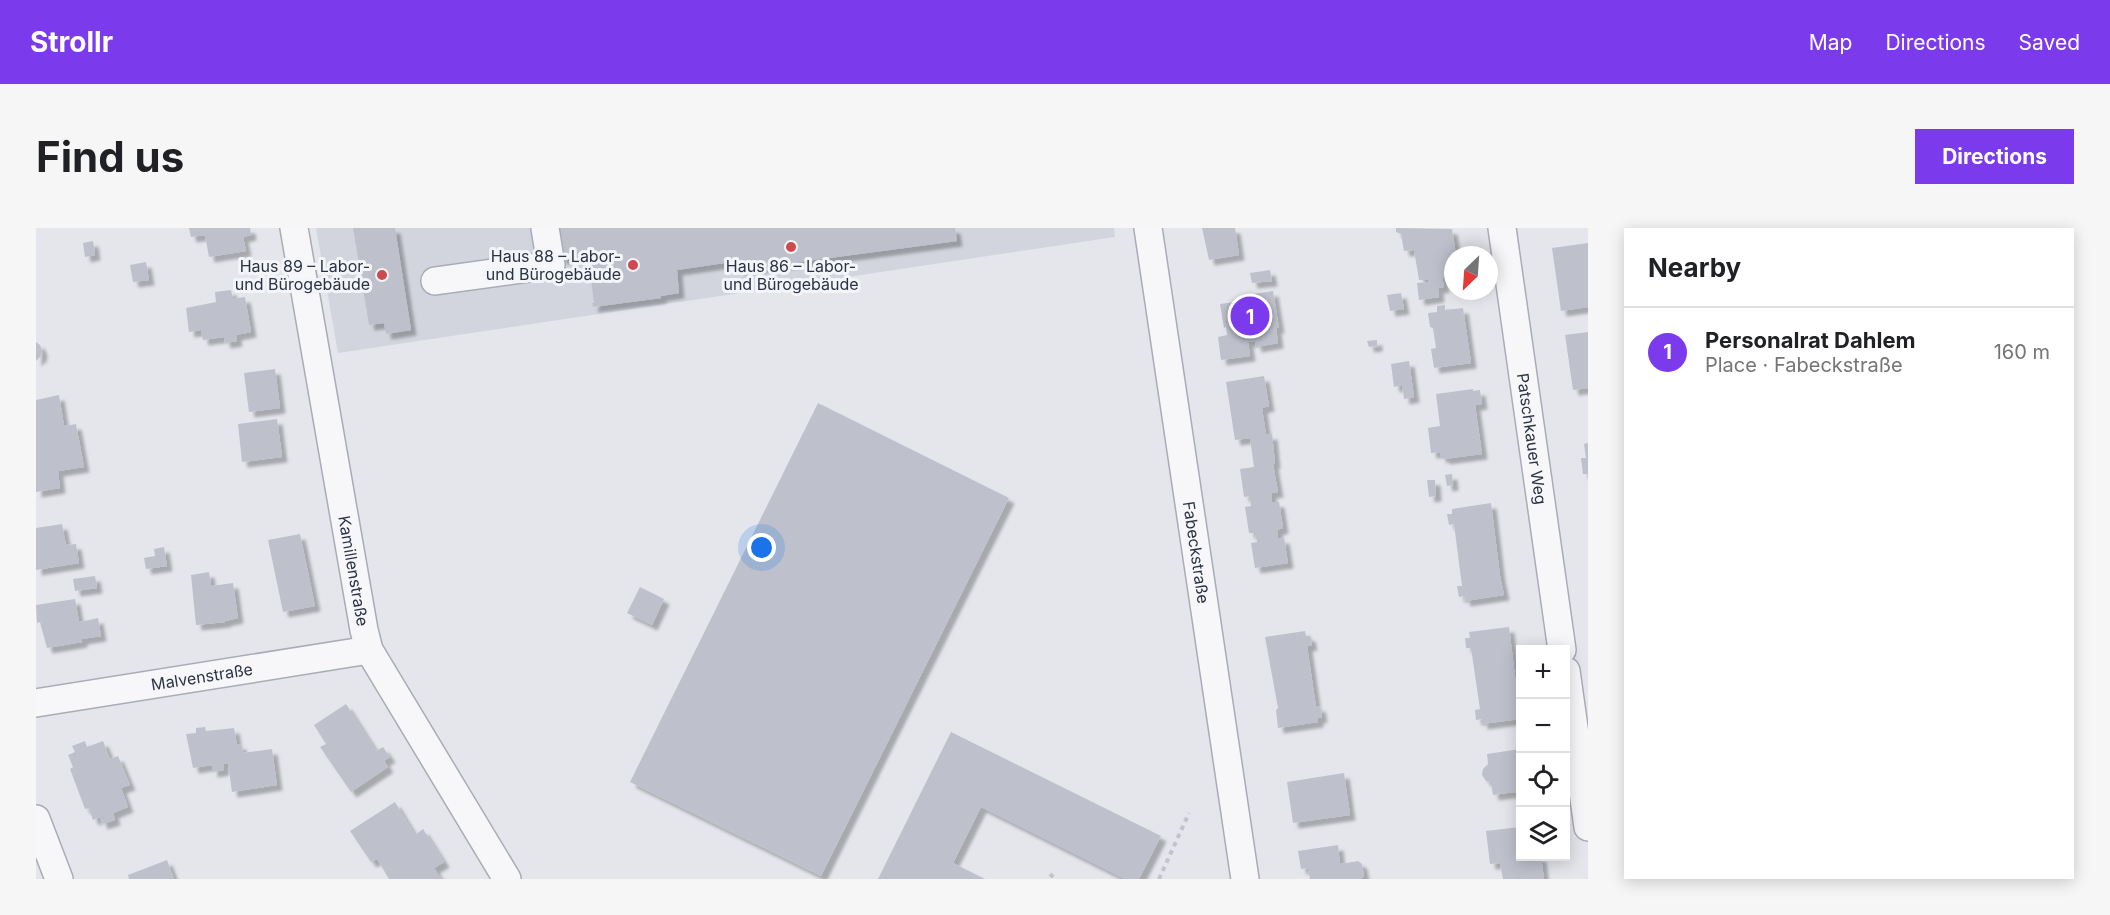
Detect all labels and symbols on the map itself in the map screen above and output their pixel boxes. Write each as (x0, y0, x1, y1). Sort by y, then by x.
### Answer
marker: Haus 86 – Labor- und Bürogebäude (784, 240, 798, 254)
place label: Haus 88 – Labor- und Bürogebäude (486, 246, 621, 284)
north arrow (1444, 246, 1498, 300)
place label: Haus 89 – Labor- und Bürogebäude (235, 256, 370, 294)
place label: Haus 86 – Labor- und Bürogebäude (723, 256, 859, 294)
marker: Haus 88 – Labor- und Bürogebäude (626, 258, 640, 272)
marker: Haus 89 – Labor- und Bürogebäude (375, 268, 389, 282)
pin: 1 (1230, 294, 1270, 338)
street label: Patschkauer Weg (1513, 372, 1551, 506)
street label: Fabeckstraße (1179, 500, 1214, 605)
street label: Kamillenstraße (334, 514, 373, 628)
your location (747, 533, 776, 562)
street label: Malvenstraße (150, 659, 254, 695)

